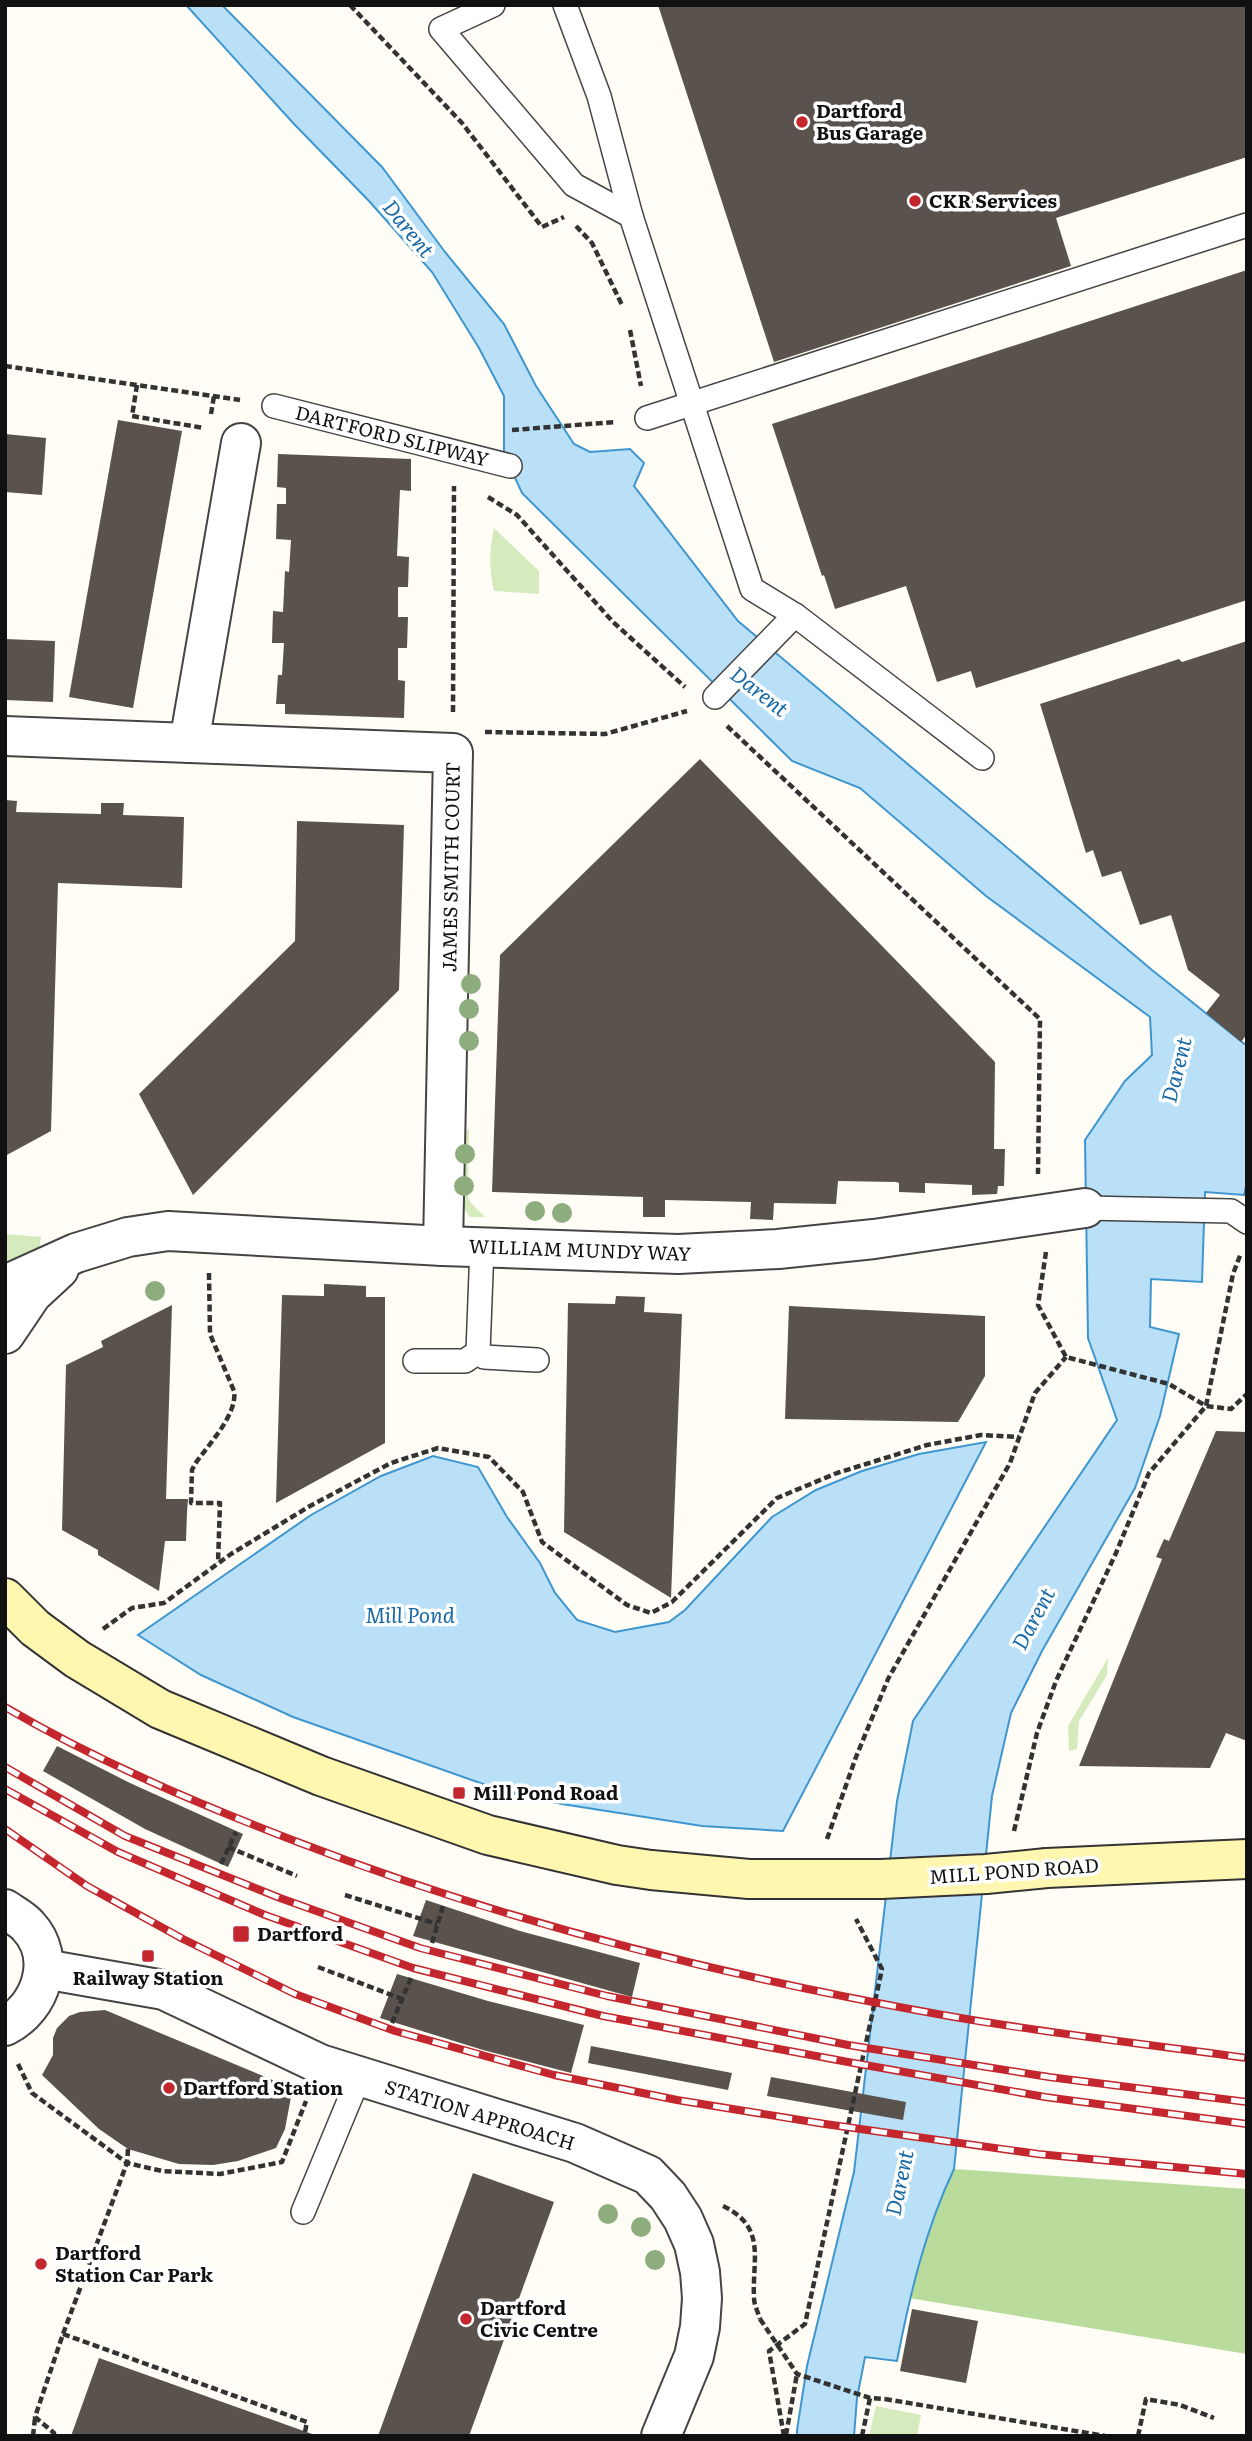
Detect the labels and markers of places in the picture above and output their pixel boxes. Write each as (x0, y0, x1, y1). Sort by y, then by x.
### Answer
place label: Dartford Bus Garage (816, 96, 924, 146)
marker: Dartford Bus Garage (794, 114, 810, 130)
place label: CKR Services (929, 186, 1057, 214)
marker: CKR Services (907, 193, 923, 209)
place label: Mill Pond Road (473, 1778, 619, 1806)
marker: Mill Pond Road (451, 1785, 467, 1801)
place label: Dartford (257, 1919, 344, 1947)
marker: Dartford (231, 1924, 251, 1944)
marker: Railway Station (140, 1948, 156, 1964)
place label: Railway Station (72, 1963, 224, 1991)
place label: Dartford Station (183, 2073, 343, 2101)
marker: Dartford Station (161, 2080, 177, 2096)
place label: Dartford Station Car Park (55, 2238, 213, 2288)
marker: Dartford Station Car Park (33, 2256, 49, 2272)
place label: Dartford Civic Centre (480, 2293, 598, 2343)
marker: Dartford Civic Centre (458, 2311, 474, 2327)

